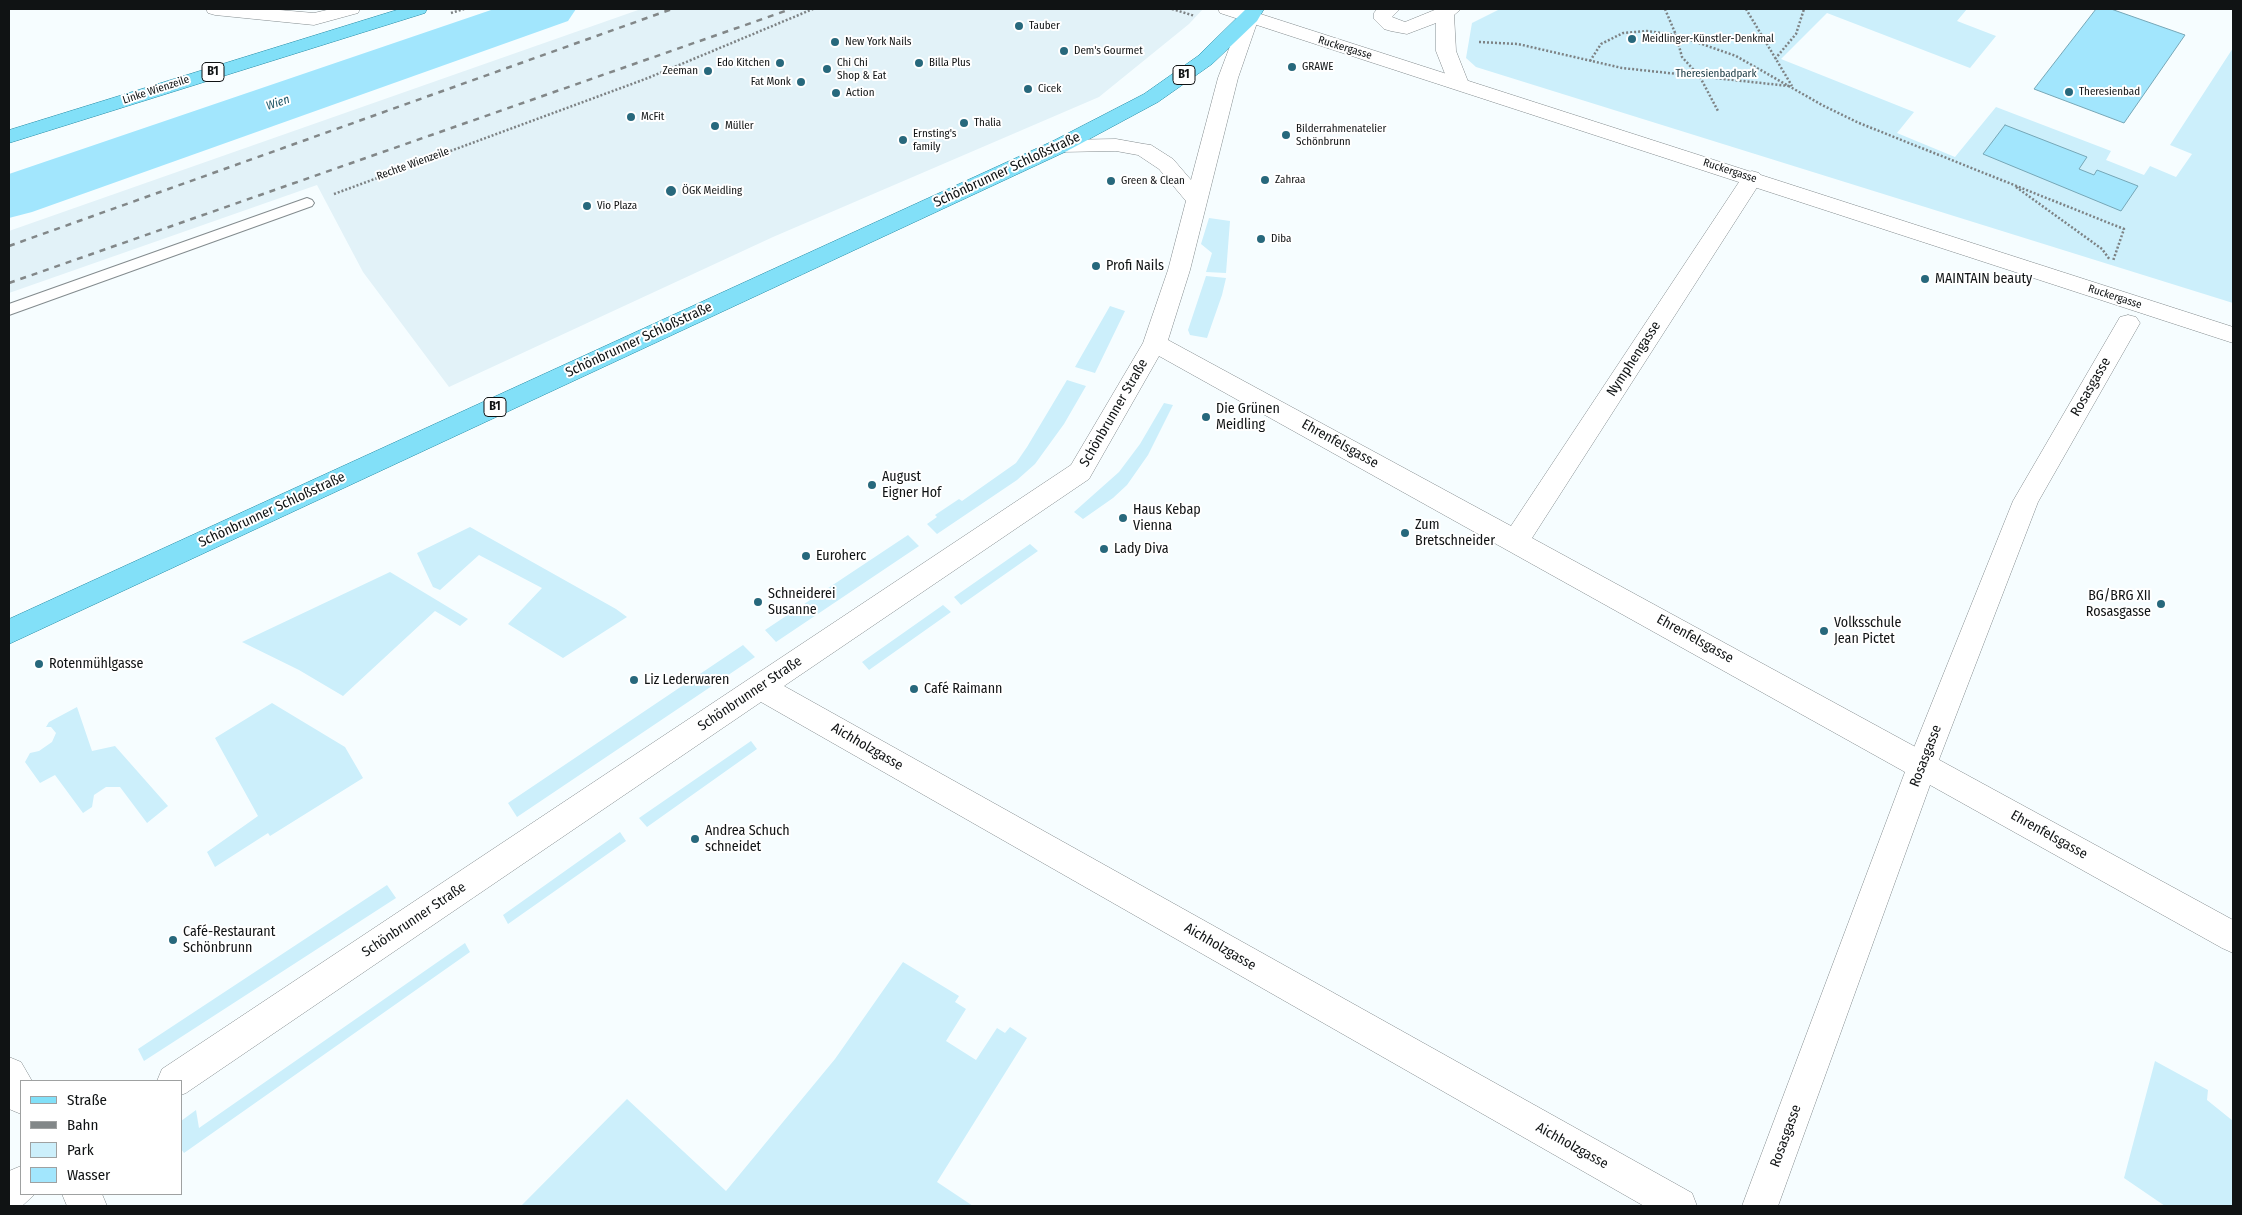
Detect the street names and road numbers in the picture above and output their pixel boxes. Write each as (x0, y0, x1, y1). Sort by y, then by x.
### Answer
street label: Ruckergasse (1316, 34, 1374, 62)
road number: B1 (202, 62, 224, 82)
road number: B1 (1173, 66, 1195, 84)
street label: Linke Wienzeile (121, 73, 191, 107)
street label: Schönbrunner Schloßstraße (931, 129, 1083, 211)
street label: Rechte Wienzeile (375, 145, 451, 183)
street label: Ruckergasse (1702, 156, 1758, 186)
street label: Ruckergasse (2087, 282, 2143, 312)
street label: Schönbrunner Schloßstraße (563, 299, 715, 381)
street label: Nymphengasse (1603, 318, 1665, 400)
street label: Rosasgasse (2067, 355, 2115, 419)
street label: Schönbrunner Straße (1076, 356, 1152, 470)
road number: B1 (484, 398, 506, 417)
street label: Ehrenfelsgasse (1299, 416, 1381, 472)
street label: Schönbrunner Schloßstraße (196, 469, 348, 551)
street label: Ehrenfelsgasse (1654, 611, 1736, 667)
street label: Schönbrunner Straße (695, 653, 805, 735)
street label: Aichholzgasse (828, 720, 906, 774)
street label: Rosasgasse (1906, 723, 1946, 789)
street label: Ehrenfelsgasse (2008, 807, 2090, 863)
street label: Schönbrunner Straße (359, 879, 469, 961)
street label: Aichholzgasse (1181, 920, 1259, 974)
street label: Rosasgasse (1767, 1102, 1805, 1170)
street label: Aichholzgasse (1533, 1119, 1611, 1173)

